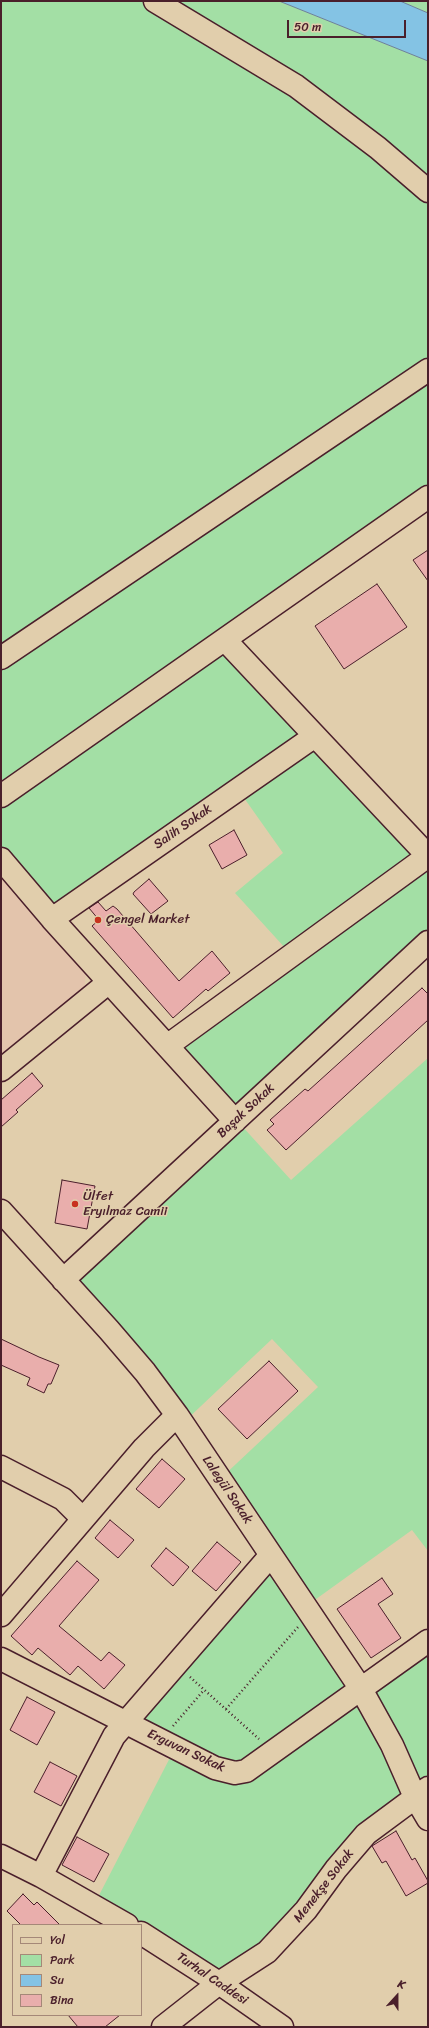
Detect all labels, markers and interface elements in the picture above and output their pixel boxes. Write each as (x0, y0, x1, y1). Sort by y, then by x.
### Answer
scale bar (289, 12, 408, 38)
text: 50 m (294, 16, 321, 38)
street label: Salih Sokak (151, 801, 215, 853)
place label: Çengel Market (106, 912, 189, 928)
marker: Çengel Market (93, 915, 103, 925)
street label: Başak Sokak (214, 1081, 278, 1141)
place label: Ülfet Eryılmaz Camii (83, 1189, 167, 1220)
marker: Ülfet Eryılmaz Camii (70, 1199, 80, 1209)
street label: Lalegül Sokak (199, 1453, 255, 1527)
street label: Erguvan Sokak (145, 1726, 227, 1776)
street label: Menekşe Sokak (291, 1846, 357, 1926)
legend (12, 1924, 142, 2016)
text: Yol (50, 1929, 65, 1951)
text: Park (50, 1949, 75, 1971)
street label: Turhal Caddesi (173, 1949, 251, 2009)
text: Su (50, 1969, 64, 1991)
text: K (395, 1974, 408, 1994)
north arrow (377, 1976, 417, 2016)
text: Bina (50, 1989, 73, 2011)

